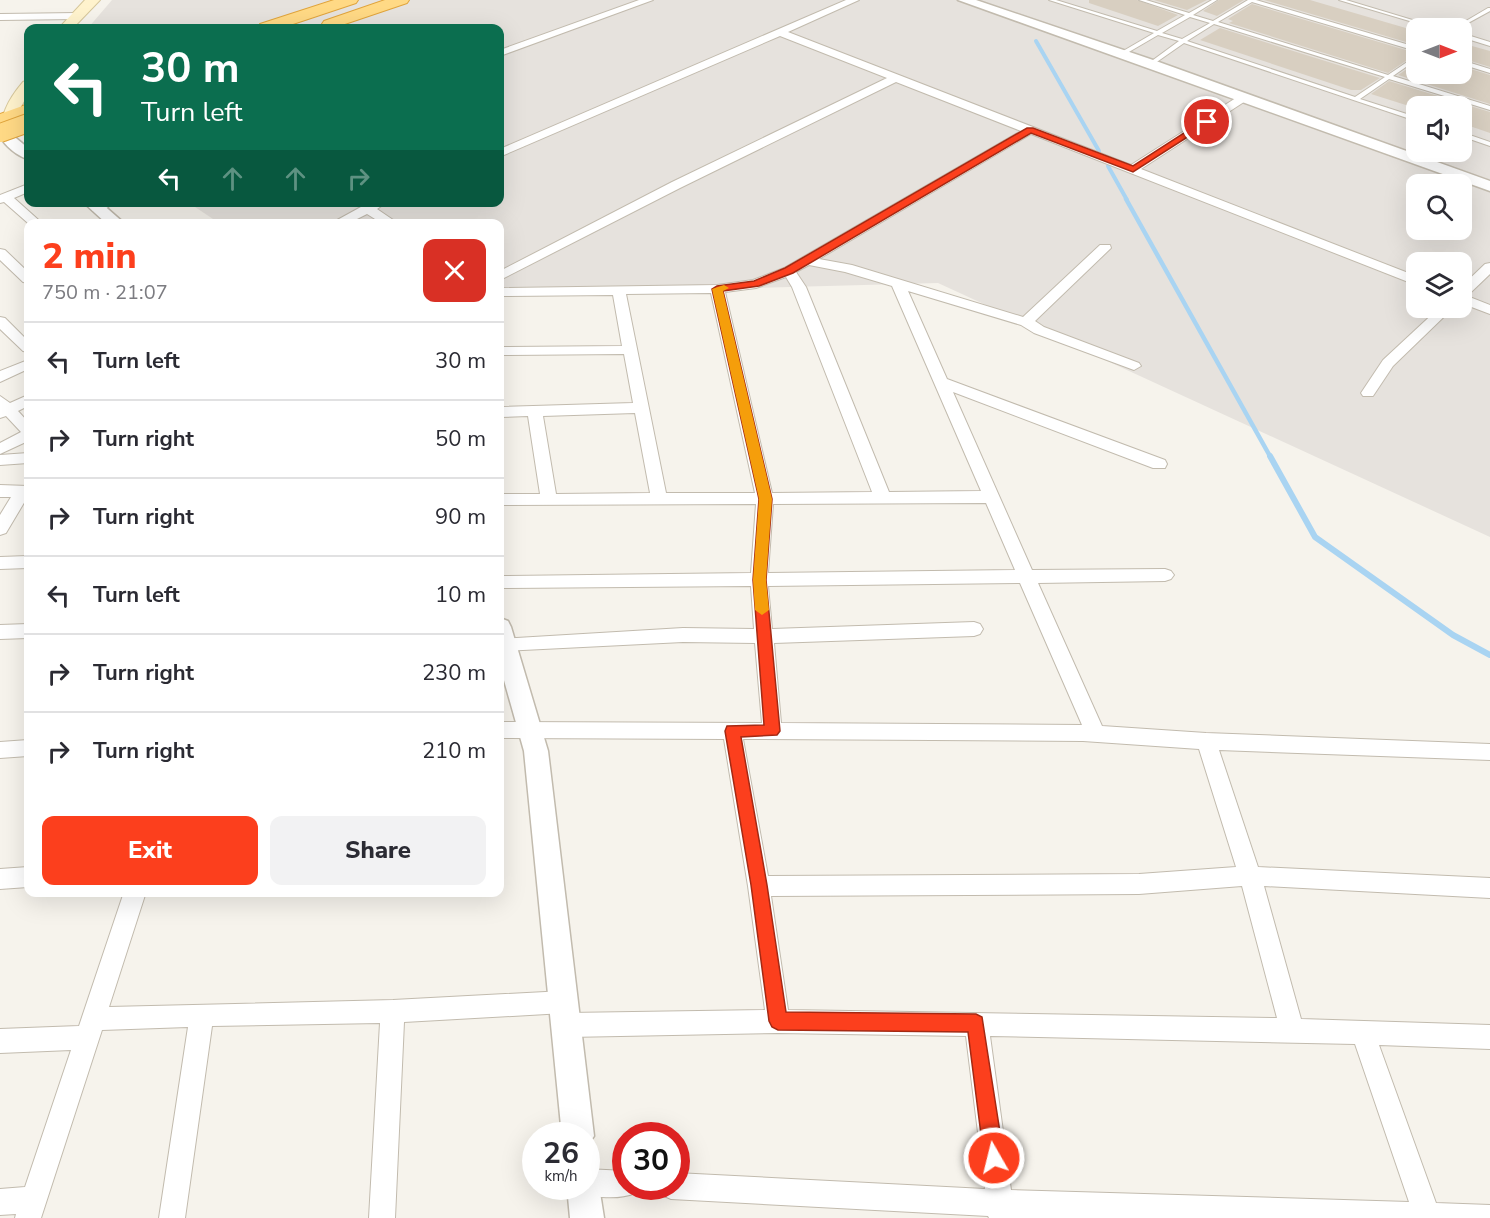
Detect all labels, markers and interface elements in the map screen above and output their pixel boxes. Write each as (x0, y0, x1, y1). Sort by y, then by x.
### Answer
north arrow (1406, 18, 1472, 84)
map controls (1406, 18, 1472, 318)
text: 30 m (141, 40, 240, 97)
icon: left (42, 48, 120, 126)
text: Turn left (141, 94, 242, 131)
pin (1181, 96, 1232, 147)
button: sound (1406, 96, 1472, 162)
icon: arrive (1190, 105, 1223, 138)
icon: left (153, 162, 186, 195)
icon: ahead (216, 162, 249, 195)
icon: ahead (279, 162, 312, 195)
icon: right (342, 162, 375, 195)
button: search (1406, 174, 1472, 240)
text: 2 min (42, 232, 137, 281)
button: close (423, 239, 486, 302)
button: layers (1406, 252, 1472, 318)
text: 750 m · 21:07 (42, 279, 168, 306)
icon: left (42, 345, 75, 378)
text: Turn left (93, 346, 180, 376)
text: 30 m (435, 346, 486, 376)
icon: right (42, 423, 75, 456)
text: Turn right (93, 424, 194, 454)
text: 50 m (435, 424, 486, 454)
icon: right (42, 501, 75, 534)
text: Turn right (93, 502, 194, 532)
text: 90 m (435, 502, 486, 532)
icon: left (42, 579, 75, 612)
text: Turn left (93, 580, 180, 610)
text: 10 m (435, 580, 486, 610)
icon: right (42, 657, 75, 690)
text: Turn right (93, 658, 194, 688)
text: 230 m (422, 658, 486, 688)
icon: right (42, 735, 75, 768)
text: Turn right (93, 736, 194, 766)
text: 210 m (422, 736, 486, 766)
button: Exit (42, 816, 258, 885)
button: Share (270, 816, 486, 885)
speed limit sign: 30 (612, 1122, 690, 1200)
position arrow (962, 1126, 1026, 1190)
text: 26 (543, 1133, 579, 1174)
text: km/h (544, 1166, 578, 1186)

